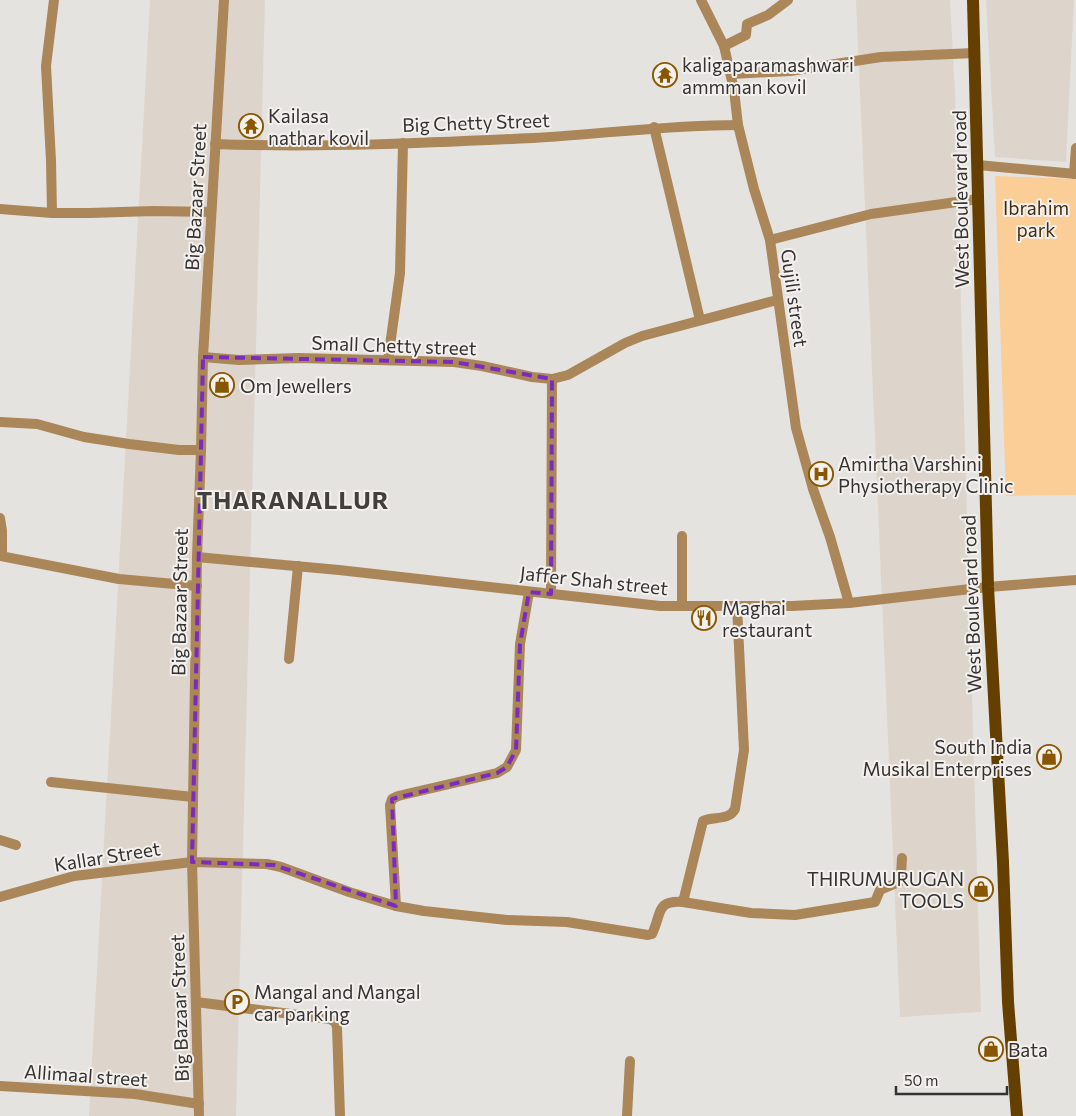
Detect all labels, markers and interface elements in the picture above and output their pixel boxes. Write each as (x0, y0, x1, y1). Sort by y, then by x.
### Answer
place label: kaligaparamashwari ammman kovil (682, 53, 854, 98)
temple icon: kaligaparamashwari ammman kovil (652, 62, 678, 88)
place label: Kailasa nathar kovil (268, 104, 369, 149)
street label: Big Chetty Street (402, 108, 550, 136)
street label: West Boulevard road (947, 110, 973, 288)
temple icon: Kailasa nathar kovil (238, 113, 264, 139)
street label: Big Bazaar Street (180, 123, 210, 271)
park label: Ibrahim park (1003, 196, 1069, 241)
street label: Gujili street (777, 247, 813, 349)
street label: Small Chetty street (311, 331, 477, 359)
shop icon: Om Jewellers (209, 372, 235, 398)
place label: Om Jewellers (240, 374, 352, 397)
place label: Amirtha Varshini Physiotherapy Clinic (838, 452, 1013, 497)
hospital icon: Amirtha Varshini Physiotherapy Clinic (808, 461, 834, 487)
district label: THARANALLUR (197, 485, 389, 514)
street label: West Boulevard road (956, 515, 986, 693)
street label: Big Bazaar Street (166, 528, 192, 676)
street label: Jaffer Shah street (519, 561, 669, 599)
place label: Maghai restaurant (722, 596, 812, 641)
restaurant icon: Maghai restaurant (691, 605, 717, 631)
place label: South India Musikal Enterprises (863, 735, 1032, 780)
shop icon: South India Musikal Enterprises (1036, 744, 1062, 770)
street label: Kallar Street (52, 836, 162, 876)
place label: THIRUMURUGAN TOOLS (807, 867, 964, 912)
shop icon: THIRUMURUGAN TOOLS (968, 876, 994, 902)
street label: Big Bazaar Street (165, 934, 193, 1082)
place label: Mangal and Mangal car parking (254, 980, 421, 1025)
parking icon: Mangal and Mangal car parking (224, 989, 250, 1015)
shop icon: Bata (978, 1036, 1004, 1062)
place label: Bata (1008, 1038, 1048, 1061)
street label: Allimaal street (23, 1059, 149, 1091)
scale bar (896, 1064, 1007, 1096)
text: 50 m (904, 1071, 938, 1089)

